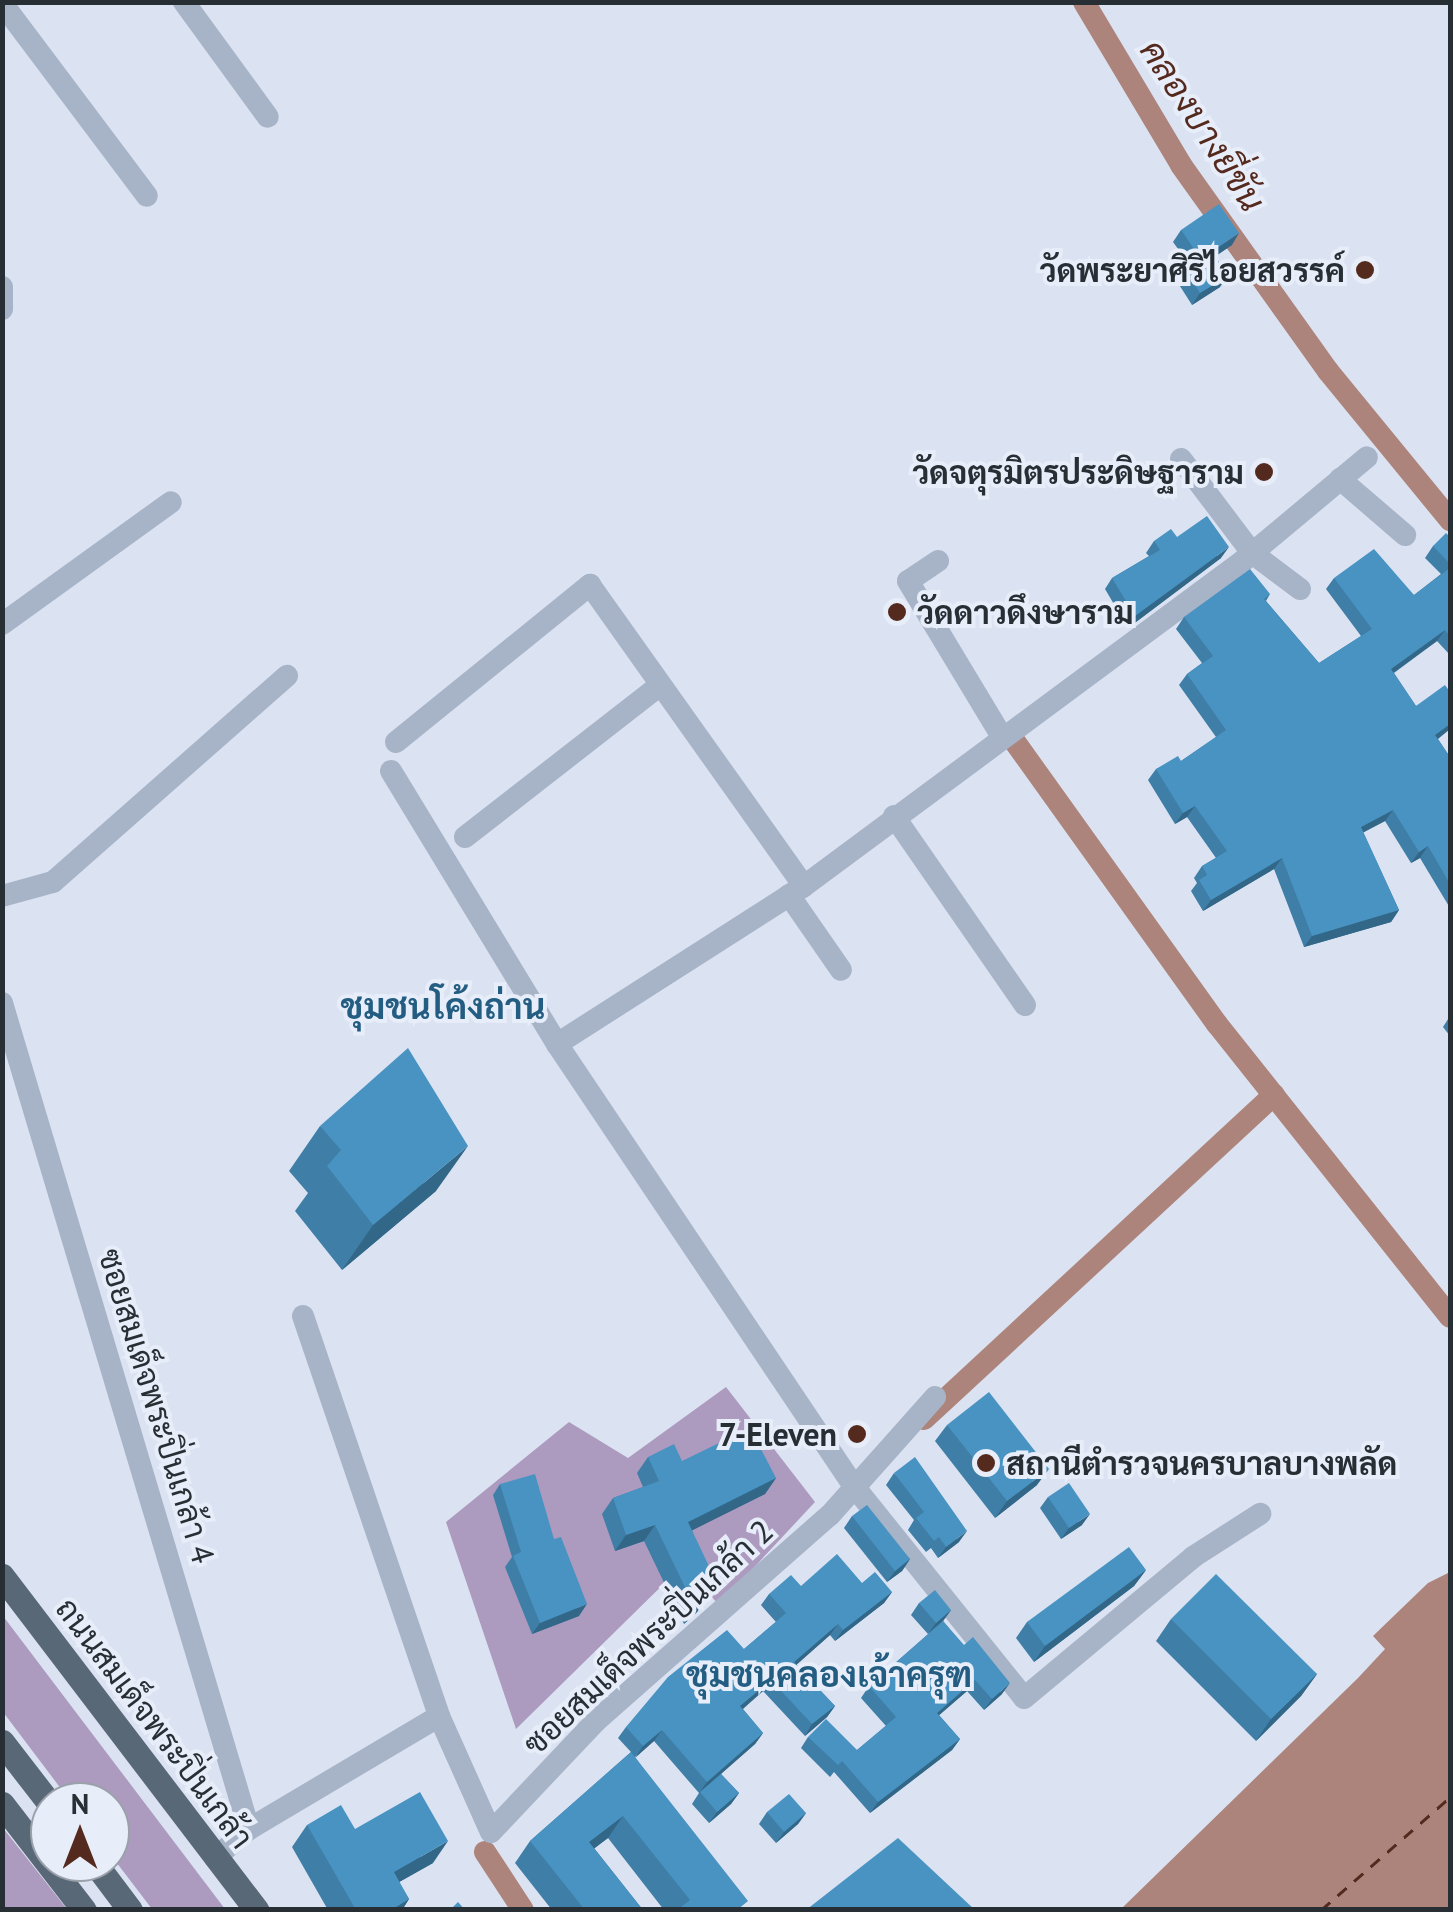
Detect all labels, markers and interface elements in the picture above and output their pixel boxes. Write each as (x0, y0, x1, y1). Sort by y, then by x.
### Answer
water label: คลองบางยี่ขัน (1132, 31, 1274, 219)
place label: วัดพระยาศิริไอยสวรรค์ (1040, 251, 1345, 289)
marker: วัดพระยาศิริไอยสวรรค์ (1354, 259, 1376, 281)
place label: วัดจตุรมิตรประดิษฐาราม (912, 453, 1244, 491)
marker: วัดจตุรมิตรประดิษฐาราม (1253, 461, 1275, 483)
place label: วัดดาวดึงษาราม (917, 593, 1134, 631)
marker: วัดดาวดึงษาราม (886, 601, 908, 623)
district label: ชุมชนโค้งถ่าน (341, 985, 545, 1027)
street label: ซอยสมเด็จพระปิ่นเกล้า 4 (91, 1244, 223, 1568)
place label: 7-Eleven (719, 1415, 837, 1453)
marker: 7-Eleven (846, 1423, 868, 1445)
place label: สถานีตำรวจนครบาลบางพลัด (1006, 1444, 1397, 1482)
marker: สถานีตำรวจนครบาลบางพลัด (975, 1452, 997, 1474)
street label: ซอยสมเด็จพระปิ่นเกล้า 2 (515, 1511, 781, 1763)
street label: ถนนสมเด็จพระปิ่นเกล้า (48, 1590, 262, 1856)
district label: ชุมชนคลองเจ้าครุฑ (686, 1653, 972, 1695)
north arrow (30, 1782, 130, 1882)
text: N (71, 1785, 89, 1822)

